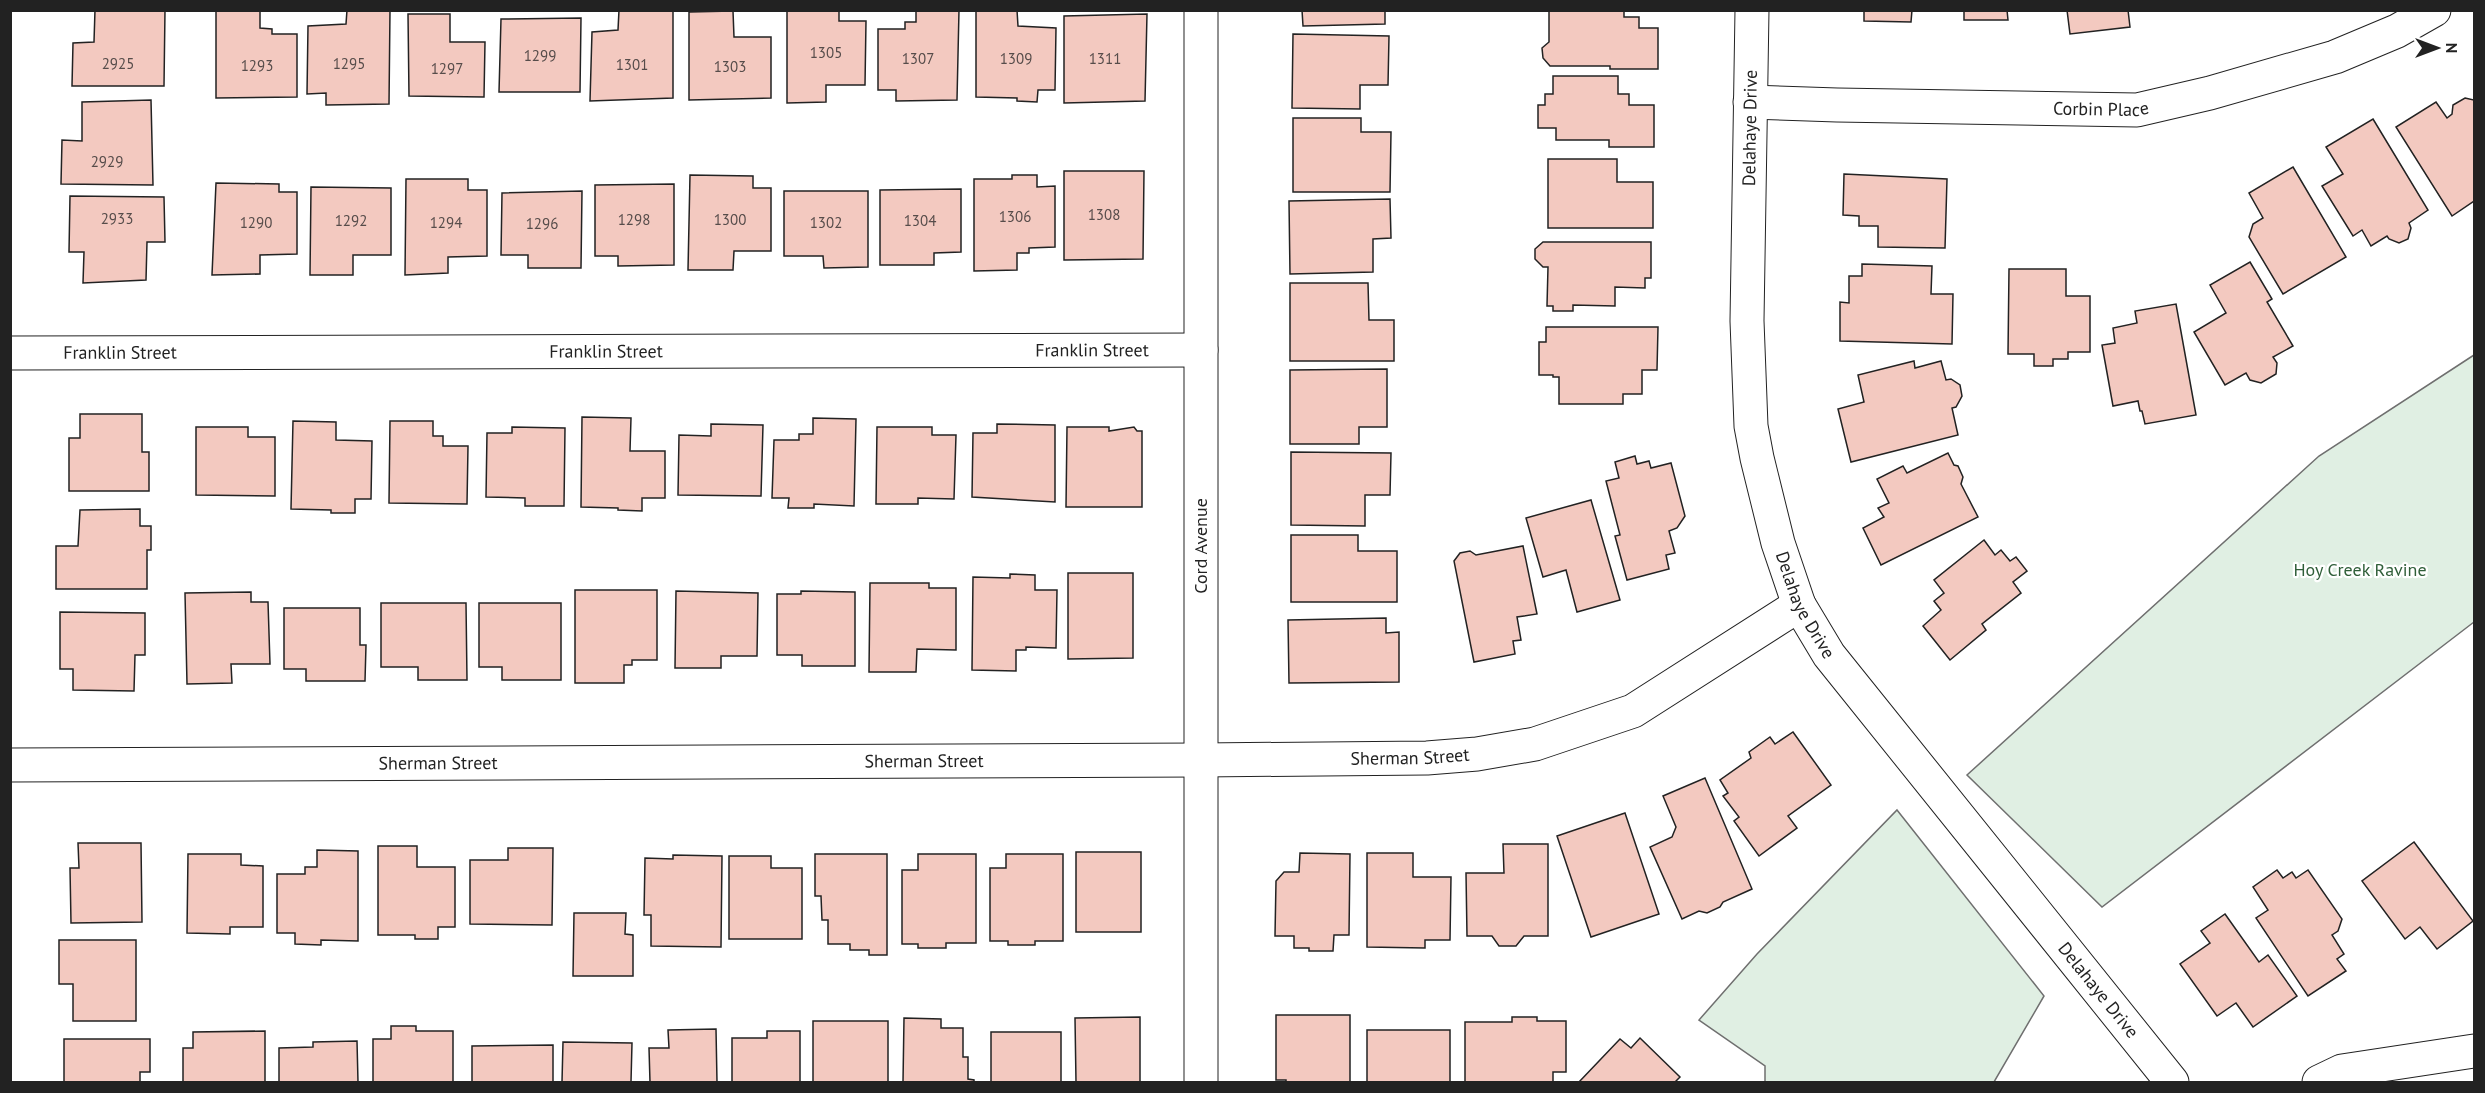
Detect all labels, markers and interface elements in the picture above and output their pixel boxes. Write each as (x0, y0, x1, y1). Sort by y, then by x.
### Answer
north arrow (2407, 18, 2467, 78)
house number: 1305 (810, 43, 842, 62)
text: N (2442, 43, 2462, 53)
house number: 1299 (524, 46, 556, 65)
house number: 1307 (902, 49, 934, 68)
house number: 1309 (1000, 49, 1032, 68)
house number: 1311 (1089, 49, 1121, 68)
house number: 2925 (102, 54, 134, 73)
house number: 1295 (333, 54, 365, 73)
house number: 1301 (616, 55, 648, 74)
house number: 1293 (241, 56, 273, 75)
house number: 1303 (714, 57, 746, 76)
house number: 1297 (431, 59, 463, 78)
street label: Delahaye Drive (1737, 70, 1762, 186)
street label: Corbin Place (2053, 96, 2151, 121)
house number: 2929 (91, 152, 123, 171)
house number: 1308 (1088, 205, 1120, 224)
house number: 1306 (999, 207, 1031, 226)
house number: 2933 (101, 209, 133, 228)
house number: 1298 (618, 210, 650, 229)
house number: 1300 (714, 210, 746, 229)
house number: 1292 (335, 211, 367, 230)
house number: 1304 (904, 211, 936, 230)
house number: 1290 (240, 213, 272, 232)
house number: 1294 (430, 213, 462, 232)
house number: 1302 (810, 213, 842, 232)
house number: 1296 (526, 214, 558, 233)
street label: Franklin Street (1035, 338, 1149, 361)
street label: Franklin Street (549, 339, 663, 363)
street label: Franklin Street (63, 341, 177, 364)
street label: Cord Avenue (1189, 498, 1212, 594)
street label: Delahaye Drive (1771, 548, 1840, 663)
park label: Hoy Creek Ravine (2293, 558, 2427, 581)
street label: Sherman Street (1350, 743, 1470, 770)
street label: Sherman Street (864, 749, 984, 772)
street label: Sherman Street (378, 751, 498, 774)
street label: Delahaye Drive (2053, 937, 2144, 1043)

